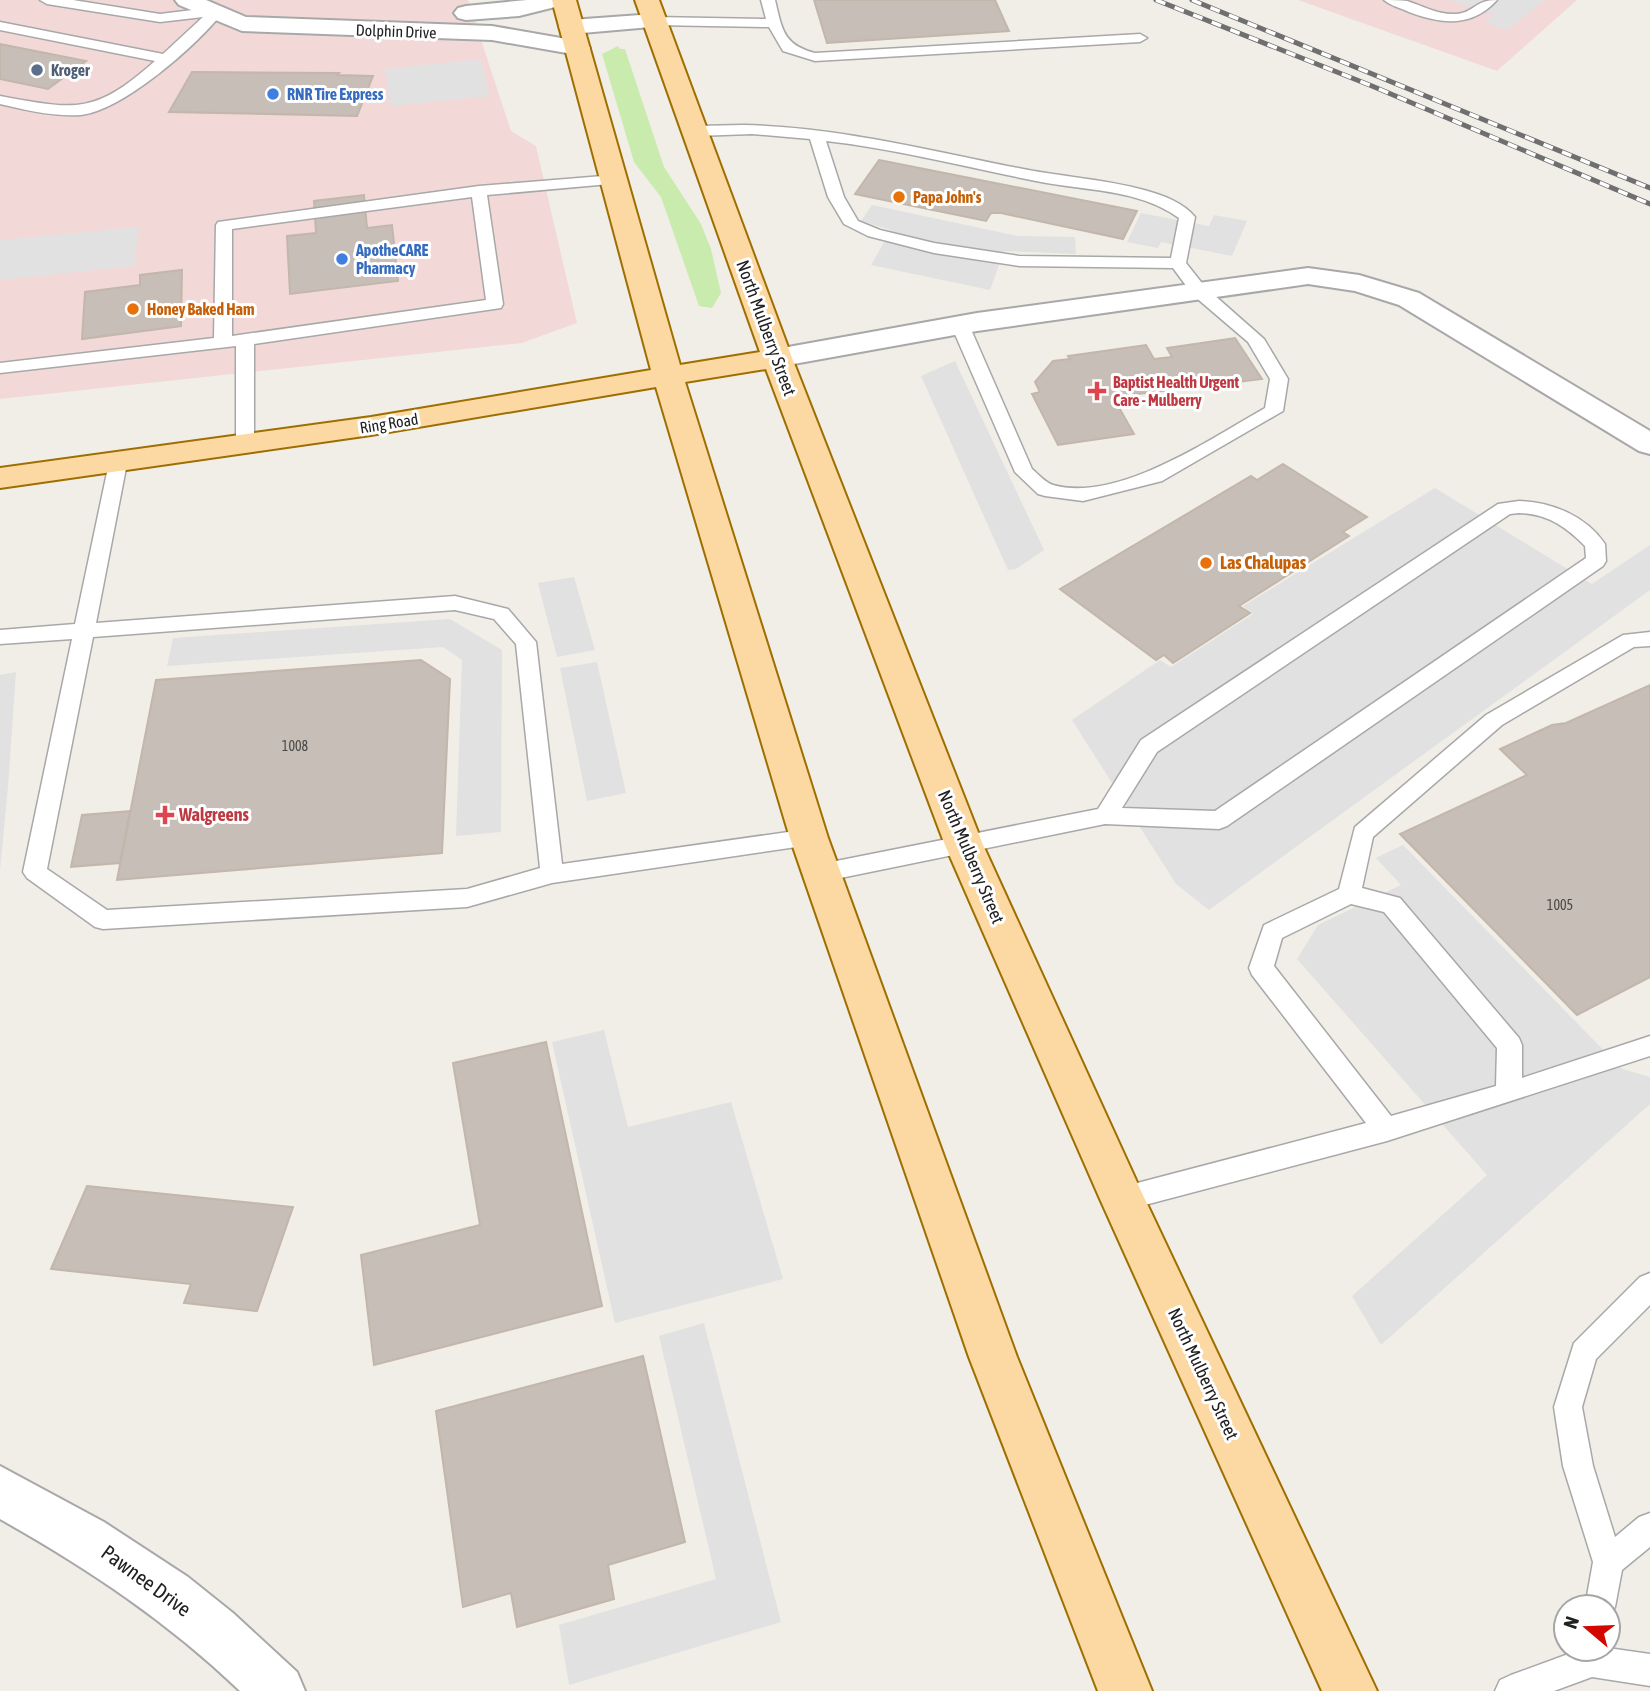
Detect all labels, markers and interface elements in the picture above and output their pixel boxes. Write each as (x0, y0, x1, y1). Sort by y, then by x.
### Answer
street label: Dolphin Drive (355, 21, 437, 42)
place label: Kroger (51, 61, 90, 79)
marker: Kroger (29, 62, 45, 78)
place label: RNR Tire Express (287, 85, 384, 103)
marker: RNR Tire Express (265, 86, 281, 102)
place label: Papa John's (913, 188, 982, 206)
marker: Papa John's (891, 189, 907, 205)
place label: ApotheCARE Pharmacy (355, 241, 429, 277)
marker: ApotheCARE Pharmacy (334, 251, 350, 267)
street label: North Mulberry Street (732, 257, 801, 399)
place label: Honey Baked Ham (147, 300, 254, 318)
marker: Honey Baked Ham (125, 301, 141, 317)
place label: Baptist Health Urgent Care - Mulberry (1113, 373, 1239, 409)
marker: Baptist Health Urgent Care - Mulberry (1087, 381, 1107, 401)
street label: Ring Road (358, 409, 420, 437)
place label: Las Chalupas (1220, 552, 1307, 573)
marker: Las Chalupas (1198, 555, 1214, 571)
house number: 1008 (282, 738, 309, 754)
street label: North Mulberry Street (934, 787, 1009, 927)
place label: Walgreens (178, 804, 249, 825)
marker: Walgreens (157, 807, 173, 823)
house number: 1005 (1547, 897, 1573, 913)
street label: North Mulberry Street (1164, 1305, 1243, 1443)
street label: Pawnee Drive (97, 1540, 196, 1621)
north arrow (1552, 1593, 1622, 1663)
text: N (1559, 1614, 1583, 1631)

